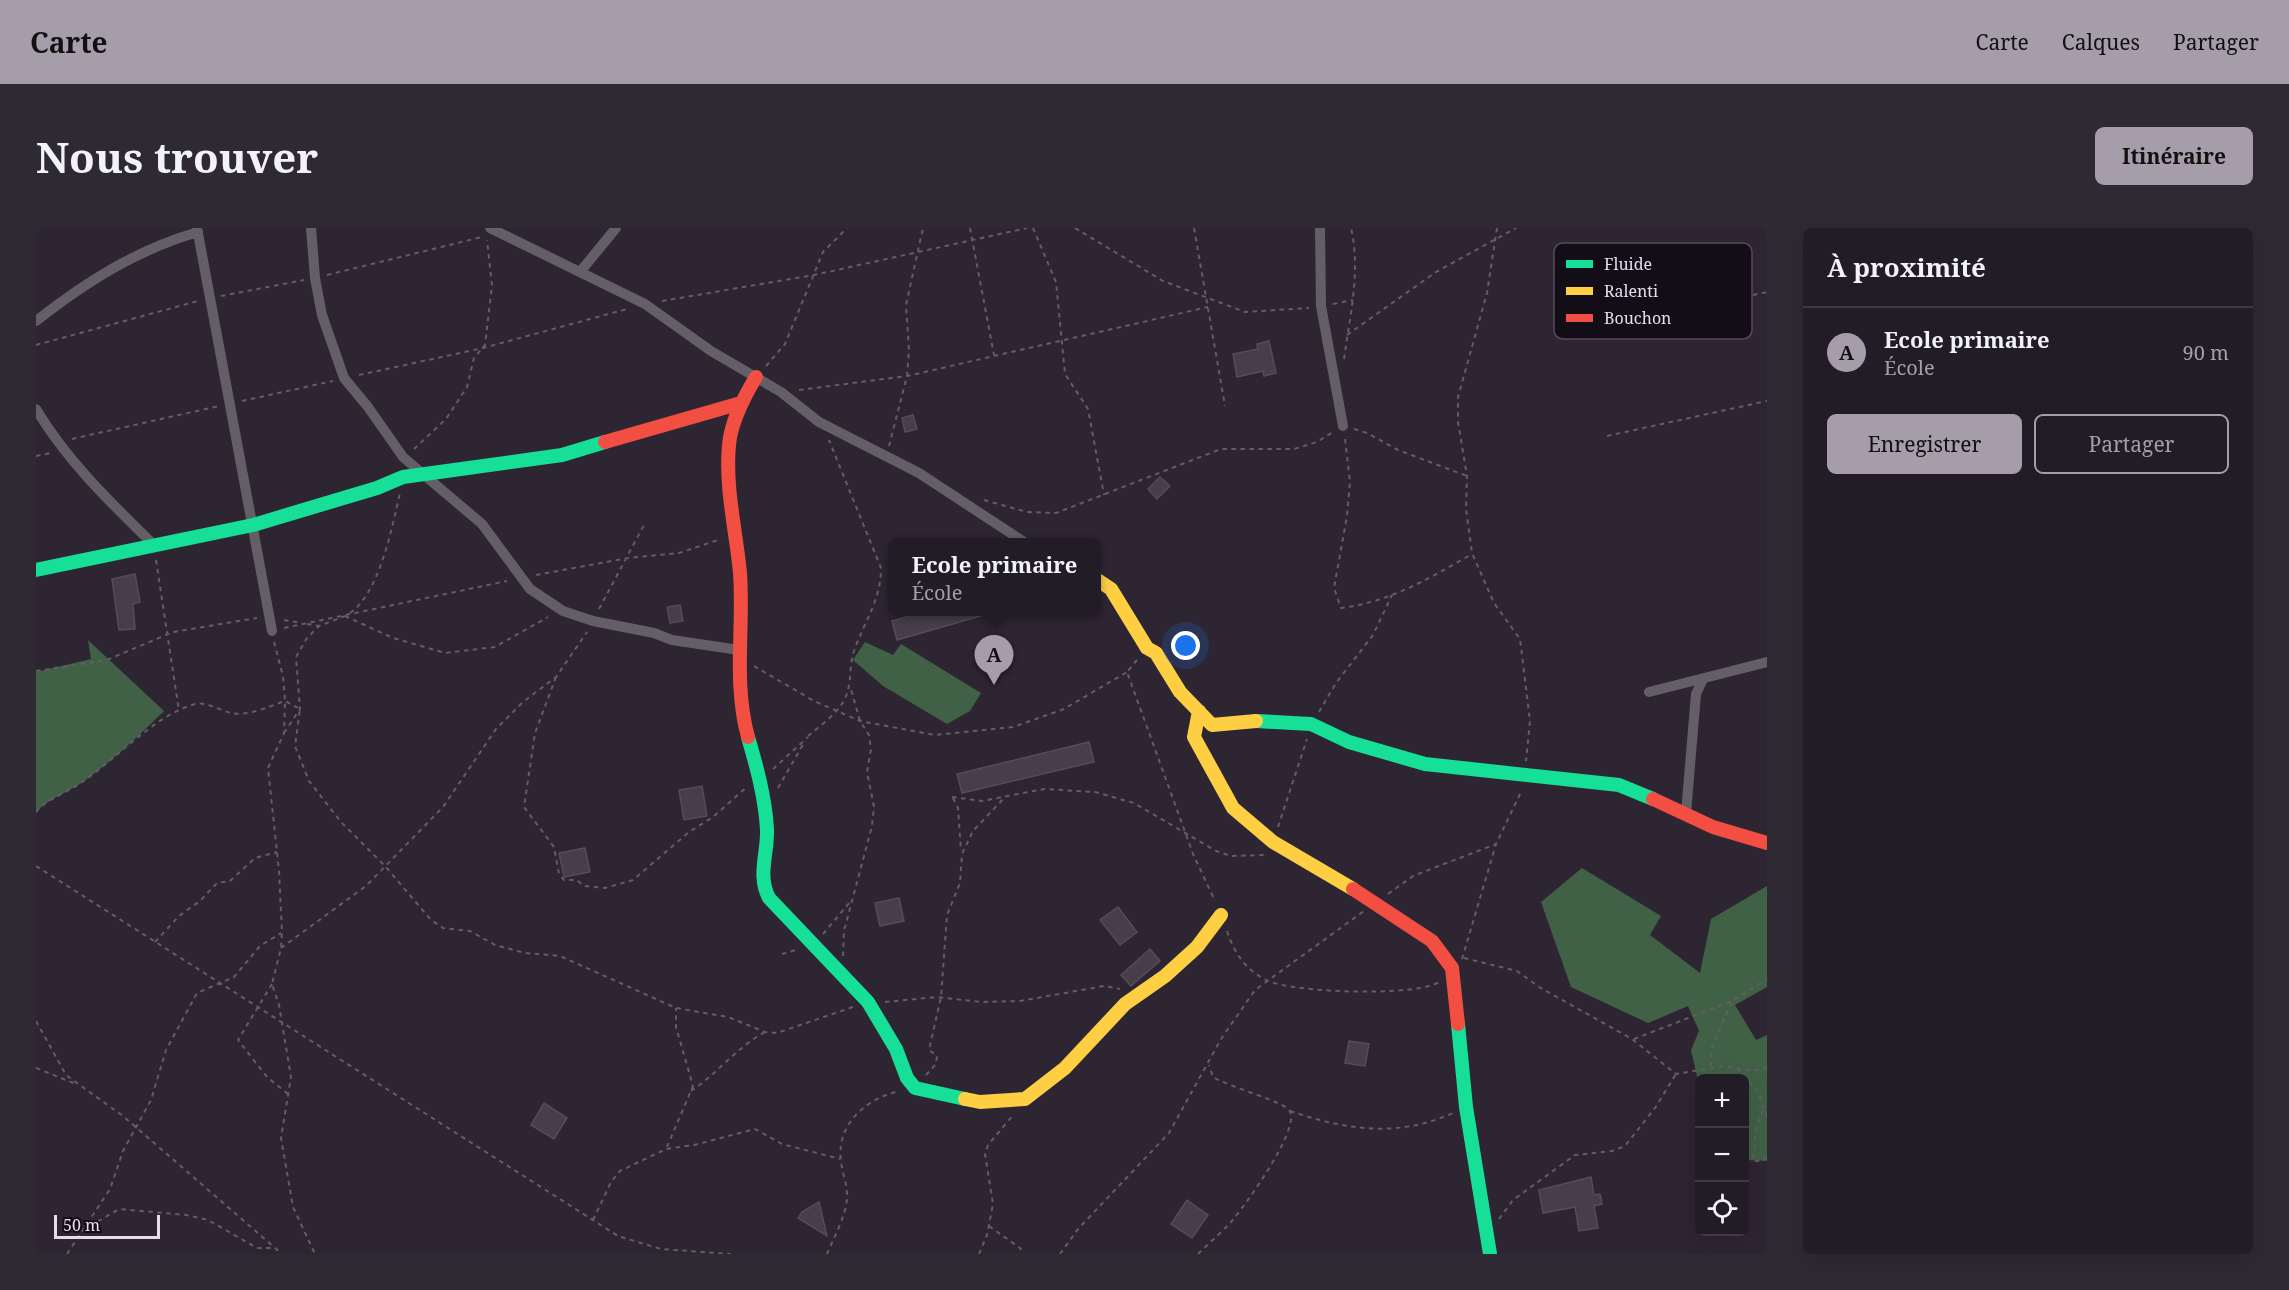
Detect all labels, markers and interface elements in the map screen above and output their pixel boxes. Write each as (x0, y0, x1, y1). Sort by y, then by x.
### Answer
text: Carte (30, 23, 108, 61)
text: Carte (1976, 28, 2029, 56)
text: Calques (2062, 28, 2140, 56)
text: Partager (2173, 28, 2259, 56)
button: Itinéraire (2095, 127, 2253, 185)
text: Nous trouver (36, 128, 318, 185)
legend (1554, 243, 1752, 339)
text: À proximité (1827, 249, 1986, 285)
text: Fluide (1604, 253, 1652, 275)
text: Ralenti (1604, 280, 1658, 302)
text: Bouchon (1604, 307, 1671, 329)
text: Ecole primaire (1884, 324, 2050, 354)
text: A (1839, 339, 1854, 366)
text: 90 m (2183, 339, 2229, 366)
text: École (1884, 354, 1935, 381)
button: Enregistrer (1827, 414, 2022, 474)
button: Partager (2034, 414, 2229, 474)
popup (888, 538, 1101, 616)
text: Ecole primaire (912, 549, 1077, 579)
text: École (912, 579, 962, 606)
your location (1171, 631, 1200, 660)
pin: A (974, 636, 1014, 685)
map controls (1695, 1074, 1749, 1236)
button: + (1695, 1074, 1749, 1128)
button: − (1695, 1128, 1749, 1182)
button: locate (1695, 1182, 1749, 1236)
scale bar (54, 1212, 160, 1240)
text: 50 m (63, 1214, 100, 1236)

